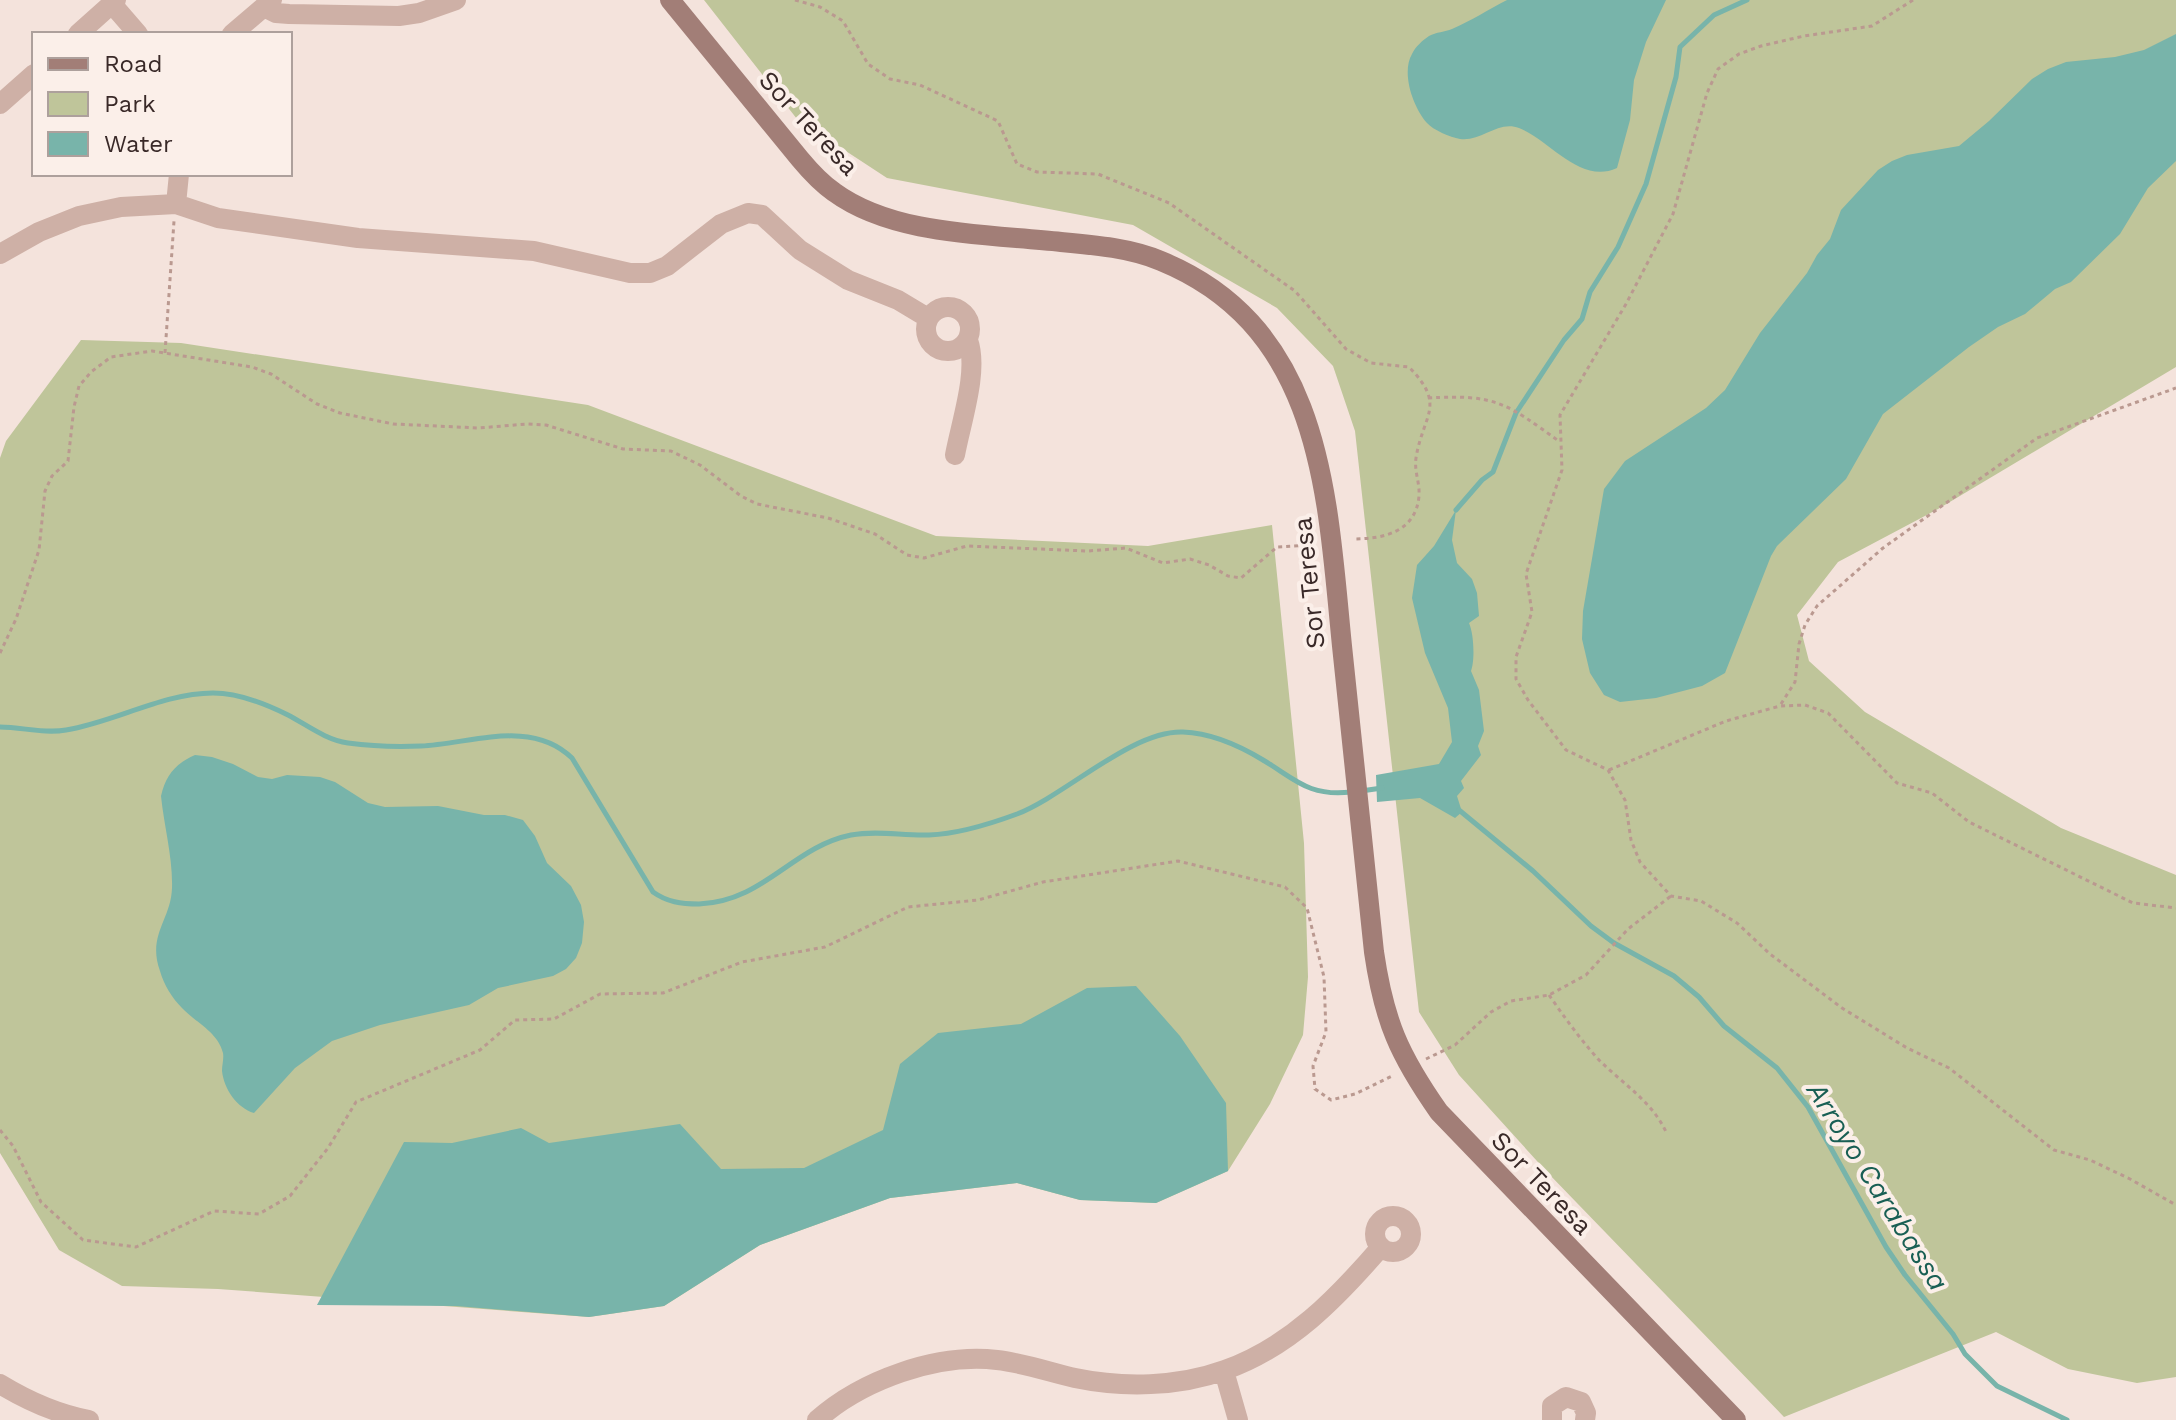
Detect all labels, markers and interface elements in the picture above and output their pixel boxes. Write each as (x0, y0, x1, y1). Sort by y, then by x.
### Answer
legend (32, 32, 292, 176)
text: Road (104, 50, 163, 78)
street label: Sor Teresa (753, 65, 865, 182)
text: Park (104, 90, 156, 118)
text: Water (104, 130, 173, 158)
street label: Sor Teresa (1287, 516, 1331, 650)
water label: Arroyo Carabassa (1800, 1075, 1955, 1297)
street label: Sor Teresa (1485, 1125, 1599, 1241)

